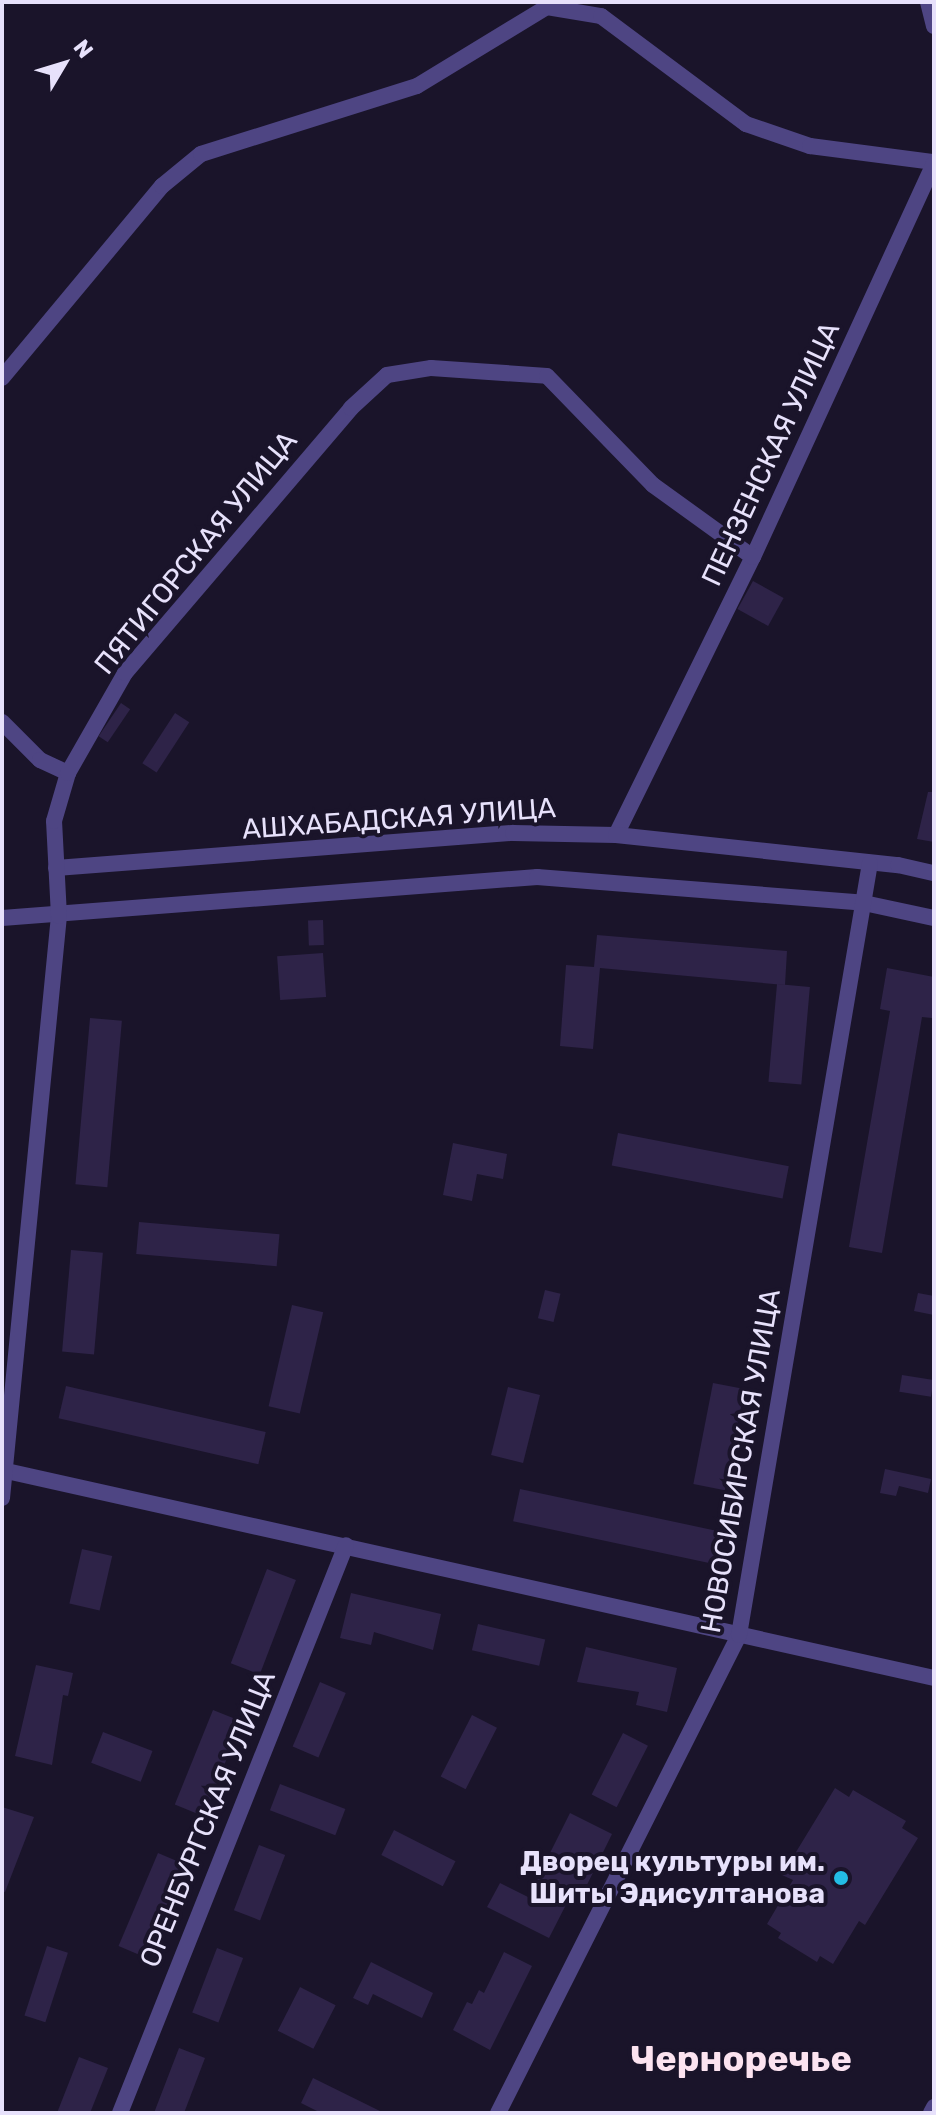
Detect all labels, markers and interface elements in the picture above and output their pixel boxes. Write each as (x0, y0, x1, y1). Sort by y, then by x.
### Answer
north arrow (24, 24, 104, 104)
text: N (68, 34, 99, 63)
street label: ПЕНЗЕНСКАЯ УЛИЦА (695, 317, 847, 591)
street label: ПЯТИГОРСКАЯ УЛИЦА (88, 425, 304, 681)
street label: АШХАБАДСКАЯ УЛИЦА (241, 791, 557, 847)
street label: НОВОСИБИРСКАЯ УЛИЦА (694, 1286, 788, 1636)
street label: ОРЕНБУРГСКАЯ УЛИЦА (133, 1666, 283, 1972)
place label: Дворец культуры им. Шиты Эдисултанова (520, 1845, 825, 1911)
marker: Дворец культуры им. Шиты Эдисултанова (832, 1869, 850, 1887)
district label: Черноречье (630, 2037, 852, 2081)

